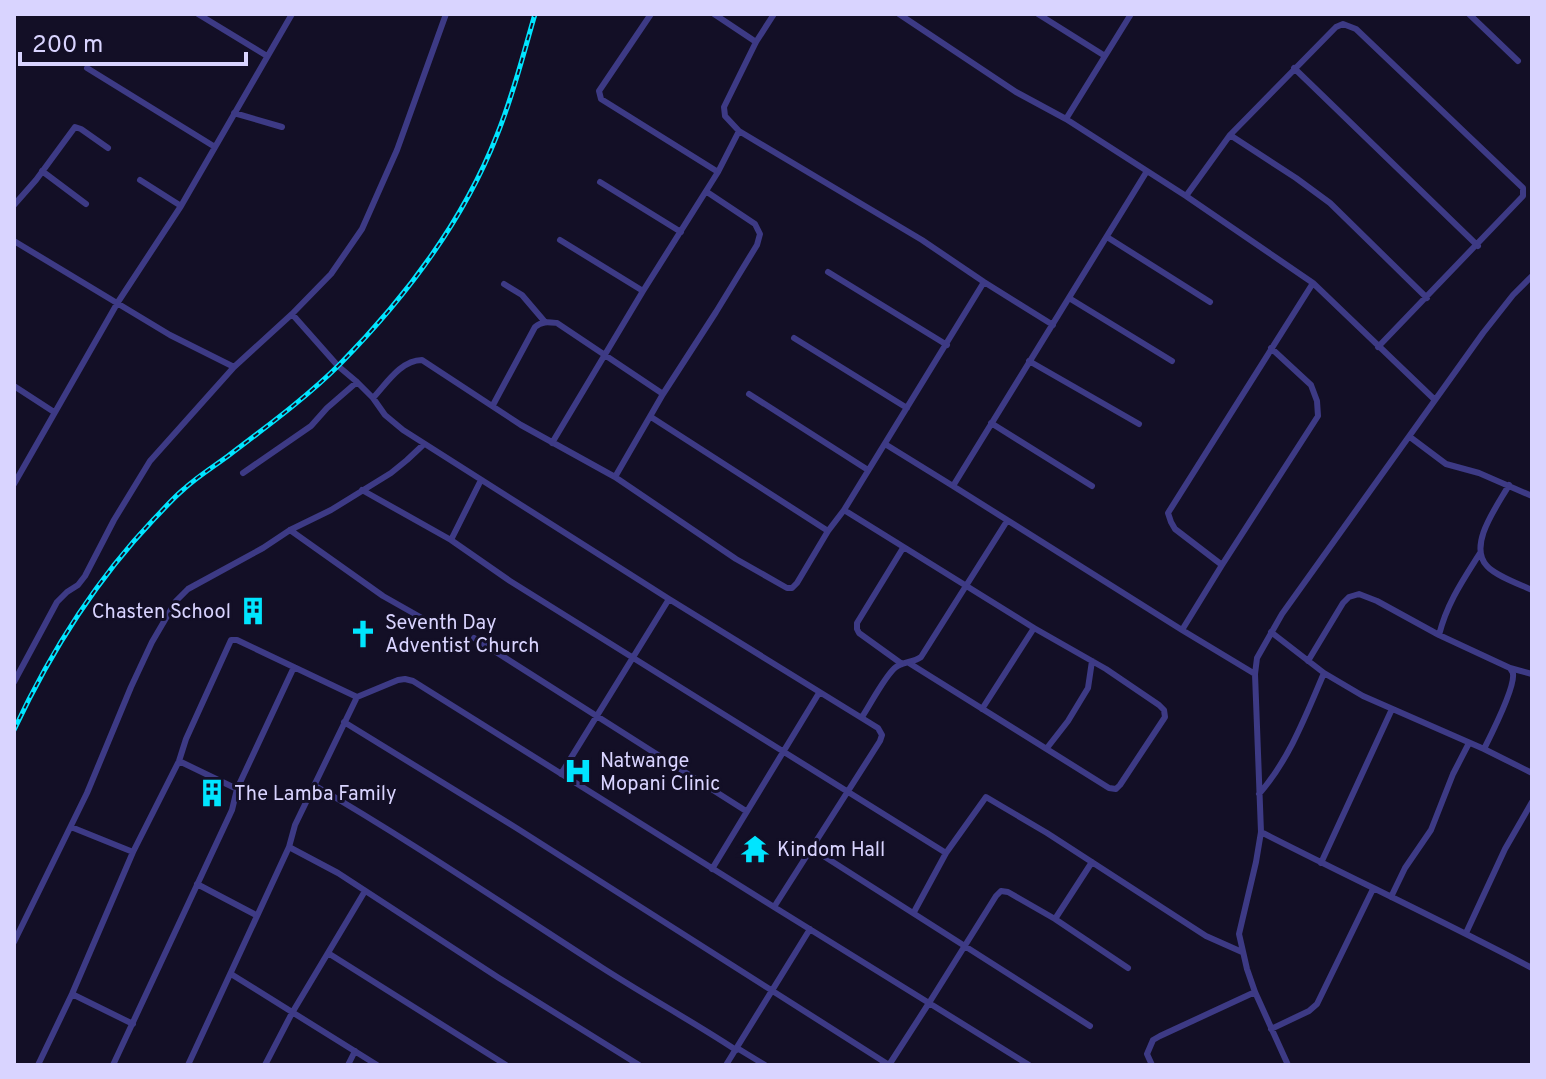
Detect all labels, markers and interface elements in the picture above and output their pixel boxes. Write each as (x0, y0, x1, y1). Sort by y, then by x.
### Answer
scale bar (20, 16, 246, 66)
text: 200 m (32, 31, 103, 61)
building icon: Chasten School (238, 596, 268, 626)
place label: Chasten School (92, 600, 231, 626)
place label: Seventh Day Adventist Church (385, 611, 540, 660)
church icon: Seventh Day Adventist Church (348, 619, 378, 649)
place label: Natwange Mopani Clinic (600, 749, 720, 798)
hospital icon: Natwange Mopani Clinic (563, 756, 593, 786)
building icon: The Lamba Family (197, 778, 227, 808)
place label: The Lamba Family (234, 782, 397, 808)
temple icon: Kindom Hall (740, 834, 770, 864)
place label: Kindom Hall (777, 838, 885, 864)

